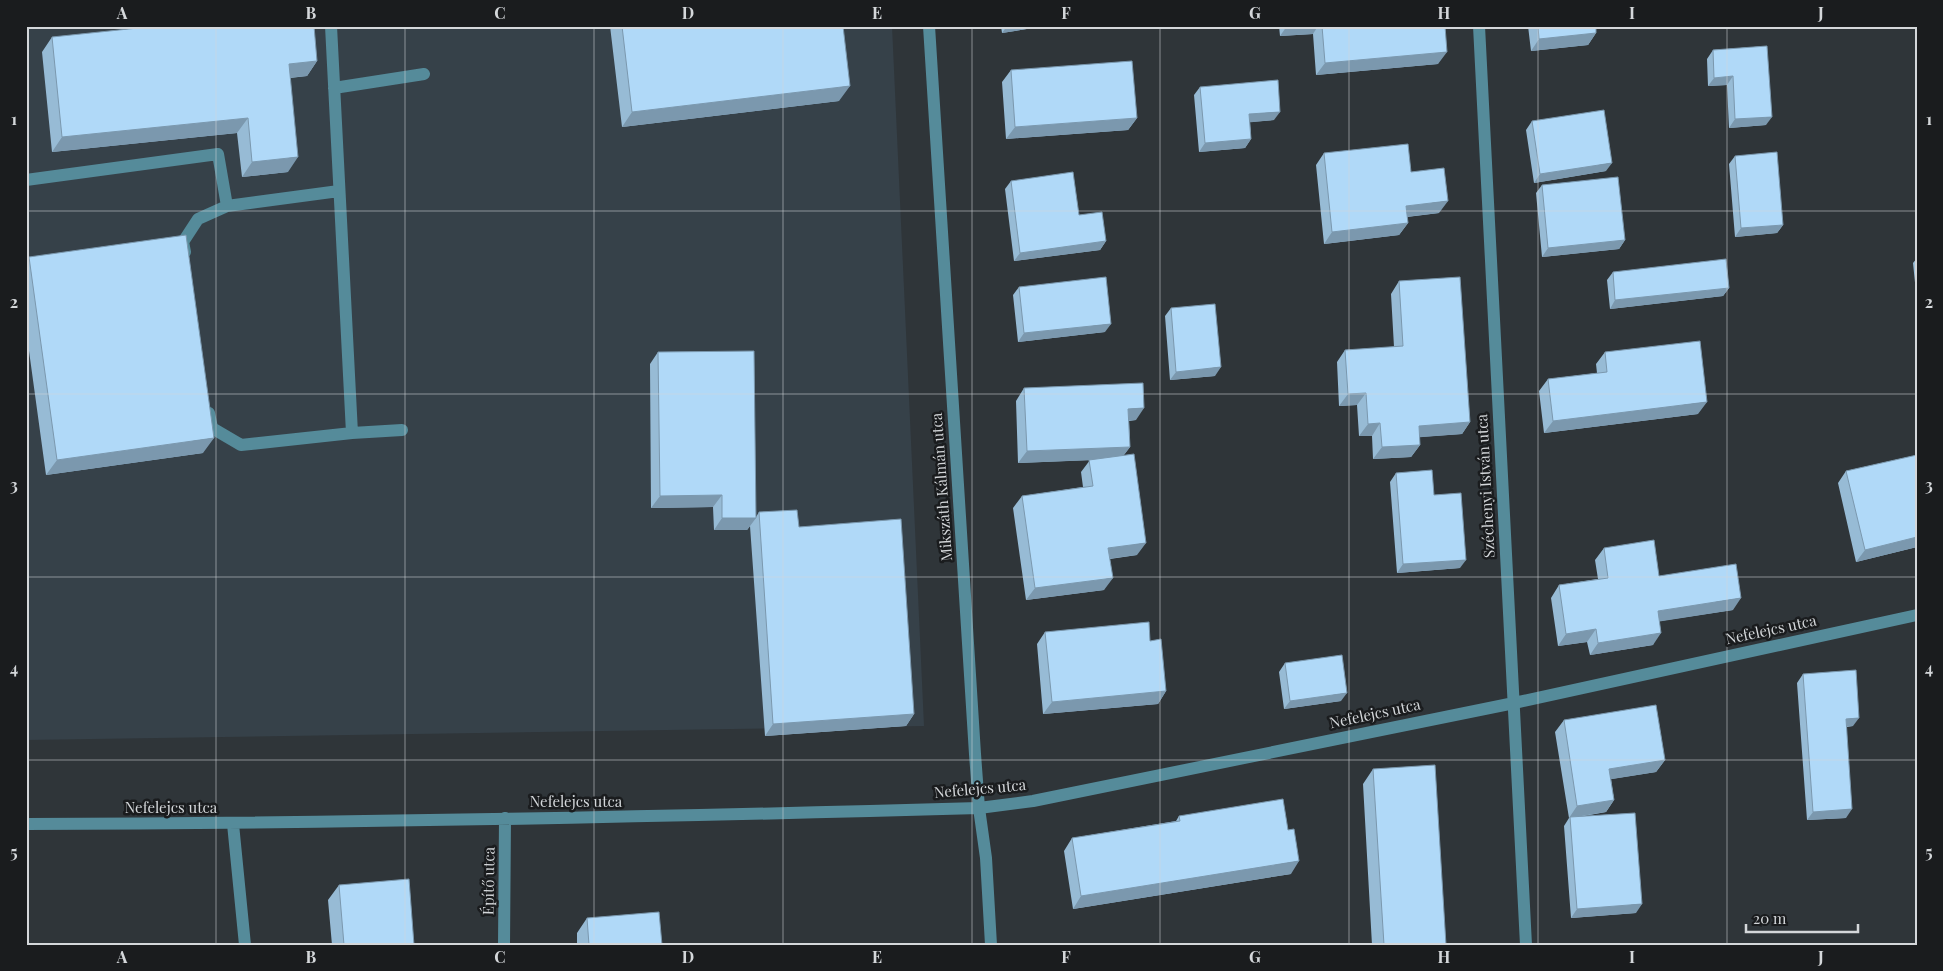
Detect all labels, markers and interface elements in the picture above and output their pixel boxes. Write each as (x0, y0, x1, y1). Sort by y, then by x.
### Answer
text: A (116, 2, 128, 23)
text: B (306, 2, 317, 23)
text: C (494, 2, 506, 23)
text: D (682, 2, 694, 23)
text: E (872, 2, 882, 23)
text: F (1061, 2, 1071, 23)
text: G (1249, 2, 1261, 23)
text: H (1438, 2, 1451, 23)
text: I (1629, 2, 1635, 23)
text: J (1817, 2, 1824, 23)
text: 1 (11, 108, 17, 129)
text: 1 (1926, 108, 1932, 129)
text: 2 (10, 291, 18, 312)
text: 2 (1925, 291, 1933, 312)
street label: Mikszáth Kálmán utca (926, 412, 956, 562)
street label: Széchenyi István utca (1471, 413, 1499, 559)
text: 3 (10, 474, 18, 495)
text: 3 (1925, 474, 1933, 495)
street label: Nefelejcs utca (1723, 610, 1819, 648)
text: 4 (10, 657, 18, 678)
text: 4 (1925, 657, 1933, 678)
street label: Nefelejcs utca (1327, 694, 1423, 732)
street label: Nefelejcs utca (933, 774, 1027, 802)
street label: Nefelejcs utca (530, 791, 623, 811)
street label: Nefelejcs utca (125, 797, 218, 817)
text: 5 (10, 841, 18, 862)
text: 5 (1925, 841, 1933, 862)
street label: Építő utca (477, 846, 499, 915)
scale bar (1746, 901, 1858, 933)
text: 20 m (1753, 908, 1787, 928)
text: A (116, 946, 128, 967)
text: B (306, 946, 317, 967)
text: C (494, 946, 506, 967)
text: D (682, 946, 694, 967)
text: E (872, 946, 882, 967)
text: F (1061, 946, 1071, 967)
text: G (1249, 946, 1261, 967)
text: H (1438, 946, 1451, 967)
text: I (1629, 946, 1635, 967)
text: J (1817, 946, 1824, 967)

